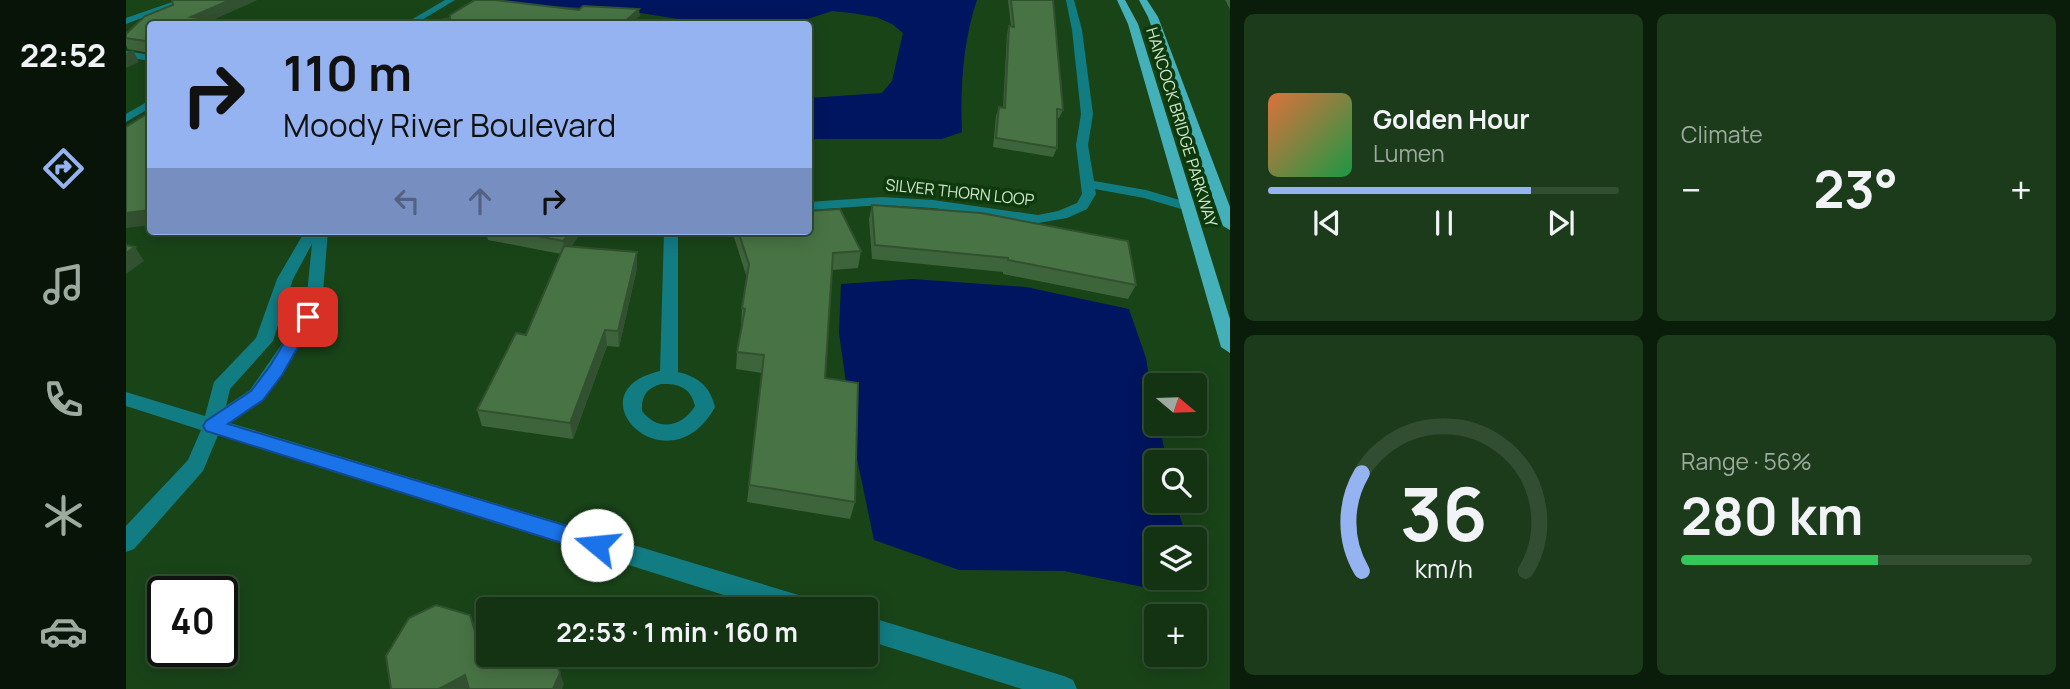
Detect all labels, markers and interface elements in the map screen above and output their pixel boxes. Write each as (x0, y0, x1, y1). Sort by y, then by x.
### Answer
street label: HANCOCK BRIDGE PARKWAY (1141, 25, 1223, 229)
text: 22:52 (20, 33, 106, 77)
text: 110 m (283, 39, 412, 106)
icon: right (168, 49, 259, 140)
text: Golden Hour (1373, 101, 1530, 137)
text: Moody River Boulevard (283, 103, 616, 147)
text: Climate (1681, 118, 1763, 150)
text: Lumen (1373, 137, 1445, 169)
icon: directions (39, 144, 88, 193)
text: 23° (1814, 153, 1898, 224)
text: − (1681, 163, 1702, 215)
text: + (2010, 163, 2032, 215)
street label: SILVER THORN LOOP (884, 173, 1036, 211)
icon: left (388, 182, 426, 220)
icon: ahead (461, 182, 499, 220)
icon: right (534, 182, 572, 220)
icon: previous (1308, 204, 1346, 242)
icon: pause (1425, 204, 1463, 242)
icon: next (1542, 204, 1580, 242)
icon: music (39, 260, 88, 309)
pin (278, 287, 338, 347)
icon: arrive (289, 298, 327, 336)
north arrow (1144, 373, 1208, 436)
map controls (1144, 373, 1207, 667)
icon: phone (39, 375, 88, 424)
text: Range · 56% (1681, 445, 1812, 477)
button: search (1144, 450, 1207, 513)
text: 36 (1400, 463, 1487, 563)
text: 280 km (1681, 480, 1863, 551)
icon: climate (39, 491, 88, 540)
position arrow (560, 508, 634, 582)
button: layers (1144, 527, 1207, 590)
text: km/h (1414, 551, 1473, 586)
speed limit sign: 40 (147, 576, 238, 667)
button: + (1144, 604, 1207, 667)
icon: car (39, 607, 88, 656)
text: 22:53 · 1 min · 160 m (556, 614, 798, 650)

